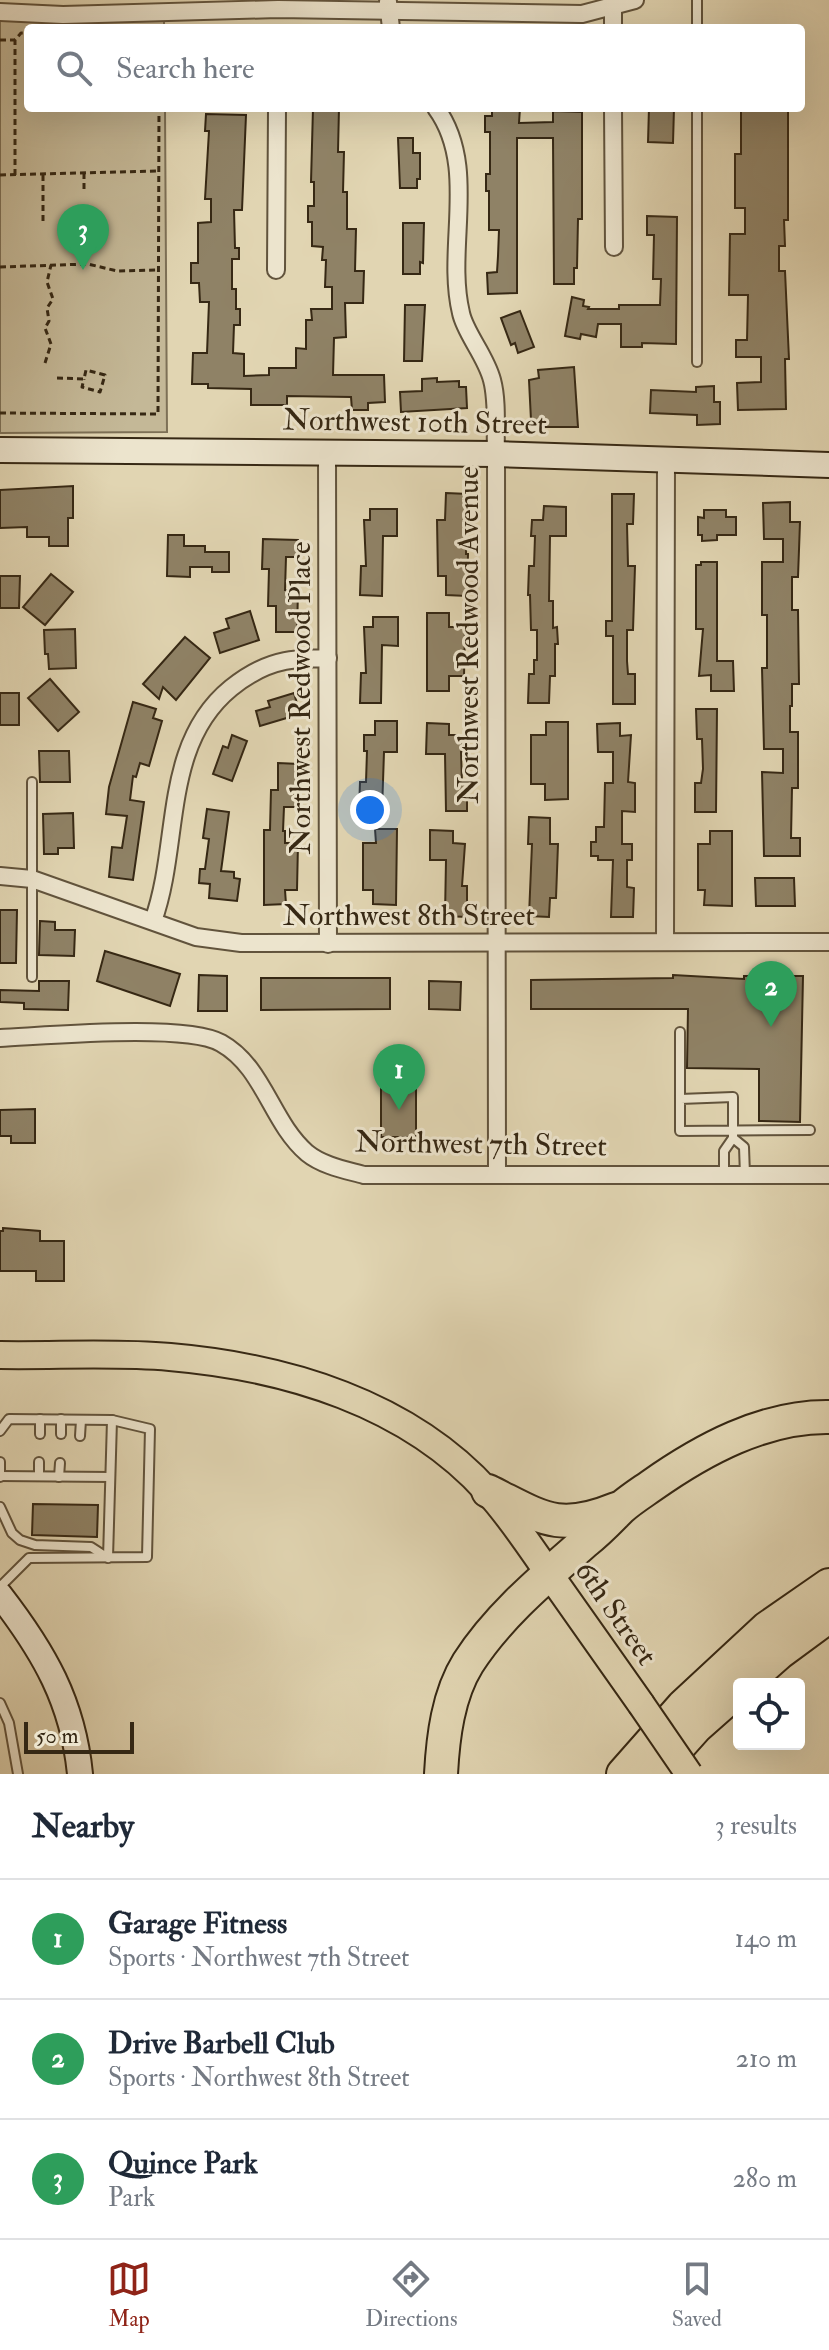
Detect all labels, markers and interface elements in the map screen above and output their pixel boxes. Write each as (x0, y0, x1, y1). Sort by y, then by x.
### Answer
search box (24, 24, 805, 112)
icon: search (52, 46, 96, 90)
text: Search here (116, 50, 255, 87)
pin: 3 (57, 204, 109, 270)
street label: Northwest 10th Street (283, 401, 548, 443)
street label: Northwest Redwood Avenue (450, 466, 487, 804)
street label: Northwest Redwood Place (282, 542, 319, 854)
your location (350, 790, 390, 830)
street label: Northwest 8th Street (283, 897, 535, 934)
pin: 2 (745, 961, 797, 1027)
pin: 1 (373, 1044, 425, 1110)
street label: Northwest 7th Street (355, 1123, 608, 1165)
street label: 6th Street (567, 1554, 665, 1673)
map controls (733, 1678, 805, 1750)
button: locate (733, 1678, 805, 1750)
scale bar (24, 1718, 134, 1754)
text: 50 m (36, 1722, 78, 1750)
text: Nearby (32, 1805, 134, 1848)
text: 3 results (715, 1810, 797, 1842)
text: Garage Fitness (108, 1905, 287, 1942)
text: 1 (53, 1923, 63, 1955)
text: 140 m (735, 1923, 797, 1955)
text: Sports · Northwest 7th Street (108, 1942, 410, 1974)
text: Drive Barbell Club (108, 2025, 335, 2062)
text: 2 (51, 2043, 65, 2075)
text: 210 m (736, 2043, 797, 2075)
text: Sports · Northwest 8th Street (108, 2062, 410, 2094)
text: Quince Park (108, 2145, 258, 2182)
text: 3 (53, 2163, 63, 2195)
text: 280 m (733, 2163, 797, 2195)
text: Park (108, 2182, 155, 2214)
tab: Map (107, 2257, 151, 2333)
tab: Directions (365, 2257, 458, 2333)
tab: Saved (672, 2257, 722, 2333)

